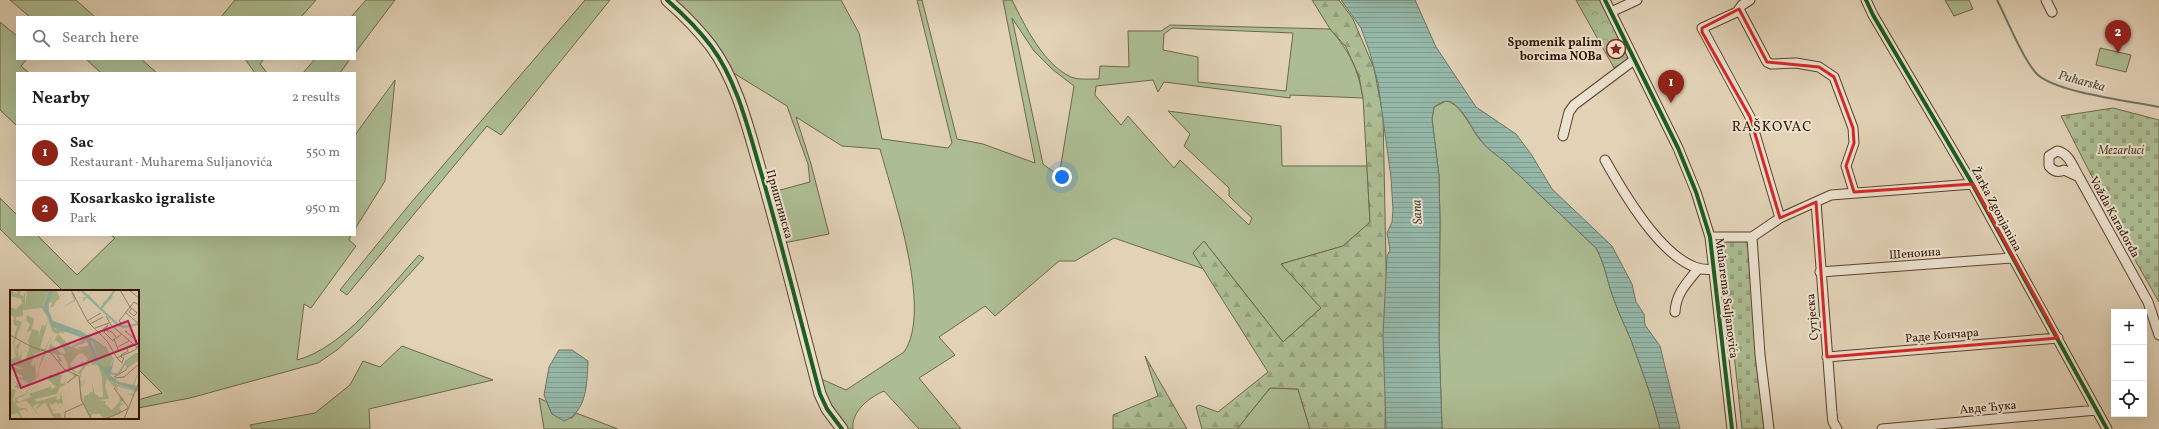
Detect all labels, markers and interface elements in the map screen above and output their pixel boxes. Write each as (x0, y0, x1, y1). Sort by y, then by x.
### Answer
search box (16, 16, 356, 60)
pin: 2 (2105, 20, 2131, 53)
icon: search (30, 27, 52, 49)
text: Search here (62, 28, 139, 49)
place label: Spomenik palim borcima NOBa (1508, 35, 1602, 65)
place icon: Spomenik palim borcima NOBa (1605, 38, 1627, 60)
water label: Puharska (2056, 67, 2107, 97)
pin: 1 (1658, 70, 1684, 103)
text: Nearby (32, 87, 90, 110)
text: 2 results (292, 89, 340, 107)
district label: RAŠKOVAC (1732, 118, 1812, 137)
text: Sac (70, 133, 94, 154)
park label: Mezarluci (2097, 143, 2145, 159)
text: 1 (42, 144, 48, 162)
text: 550 m (306, 144, 340, 162)
text: Restaurant · Muharema Suljanovića (70, 154, 272, 172)
street label: Žarka Zgonjanina (1967, 164, 2026, 255)
your location (1052, 167, 1072, 187)
street label: Приштинска (762, 168, 797, 241)
street label: Vožda Karađorđa (2085, 174, 2143, 261)
text: Kosarkasko igraliste (70, 189, 215, 210)
water label: Sana (1408, 199, 1428, 225)
text: 2 (42, 200, 48, 218)
text: 950 m (305, 200, 340, 218)
text: Park (70, 210, 97, 228)
street label: Muharema Suljanovića (1711, 237, 1741, 359)
street label: Шеноина (1889, 244, 1942, 264)
inset map (10, 290, 139, 419)
street label: Сутјеска (1803, 293, 1823, 341)
map controls (2111, 309, 2147, 417)
button: + (2111, 309, 2147, 345)
street label: Раде Кончара (1904, 325, 1980, 347)
button: − (2111, 345, 2147, 381)
button: locate (2111, 381, 2147, 417)
street label: Авде Ћука (1959, 398, 2017, 418)

